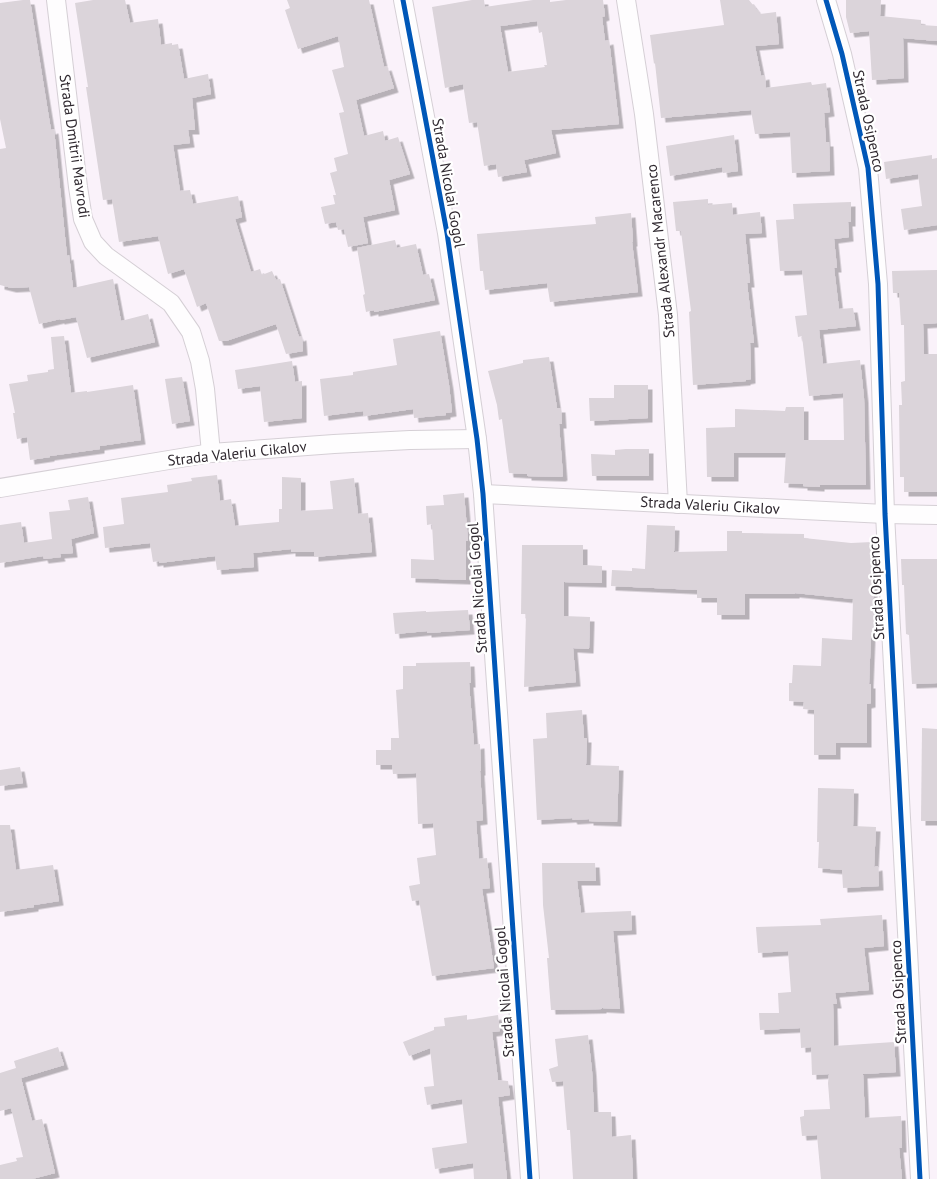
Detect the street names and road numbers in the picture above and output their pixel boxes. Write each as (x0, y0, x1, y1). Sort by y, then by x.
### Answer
street label: Strada Osipenco (849, 68, 889, 174)
street label: Strada Dmitrii Mavrodi (55, 73, 95, 219)
street label: Strada Nicolai Gogol (428, 117, 470, 250)
street label: Strada Alexandr Macarenco (641, 163, 679, 339)
street label: Strada Valeriu Cikalov (167, 436, 308, 470)
street label: Strada Valeriu Cikalov (640, 492, 781, 518)
street label: Strada Nicolai Gogol (463, 521, 491, 654)
street label: Strada Osipenco (864, 536, 888, 640)
street label: Strada Nicolai Gogol (490, 925, 518, 1058)
street label: Strada Osipenco (886, 940, 910, 1044)

